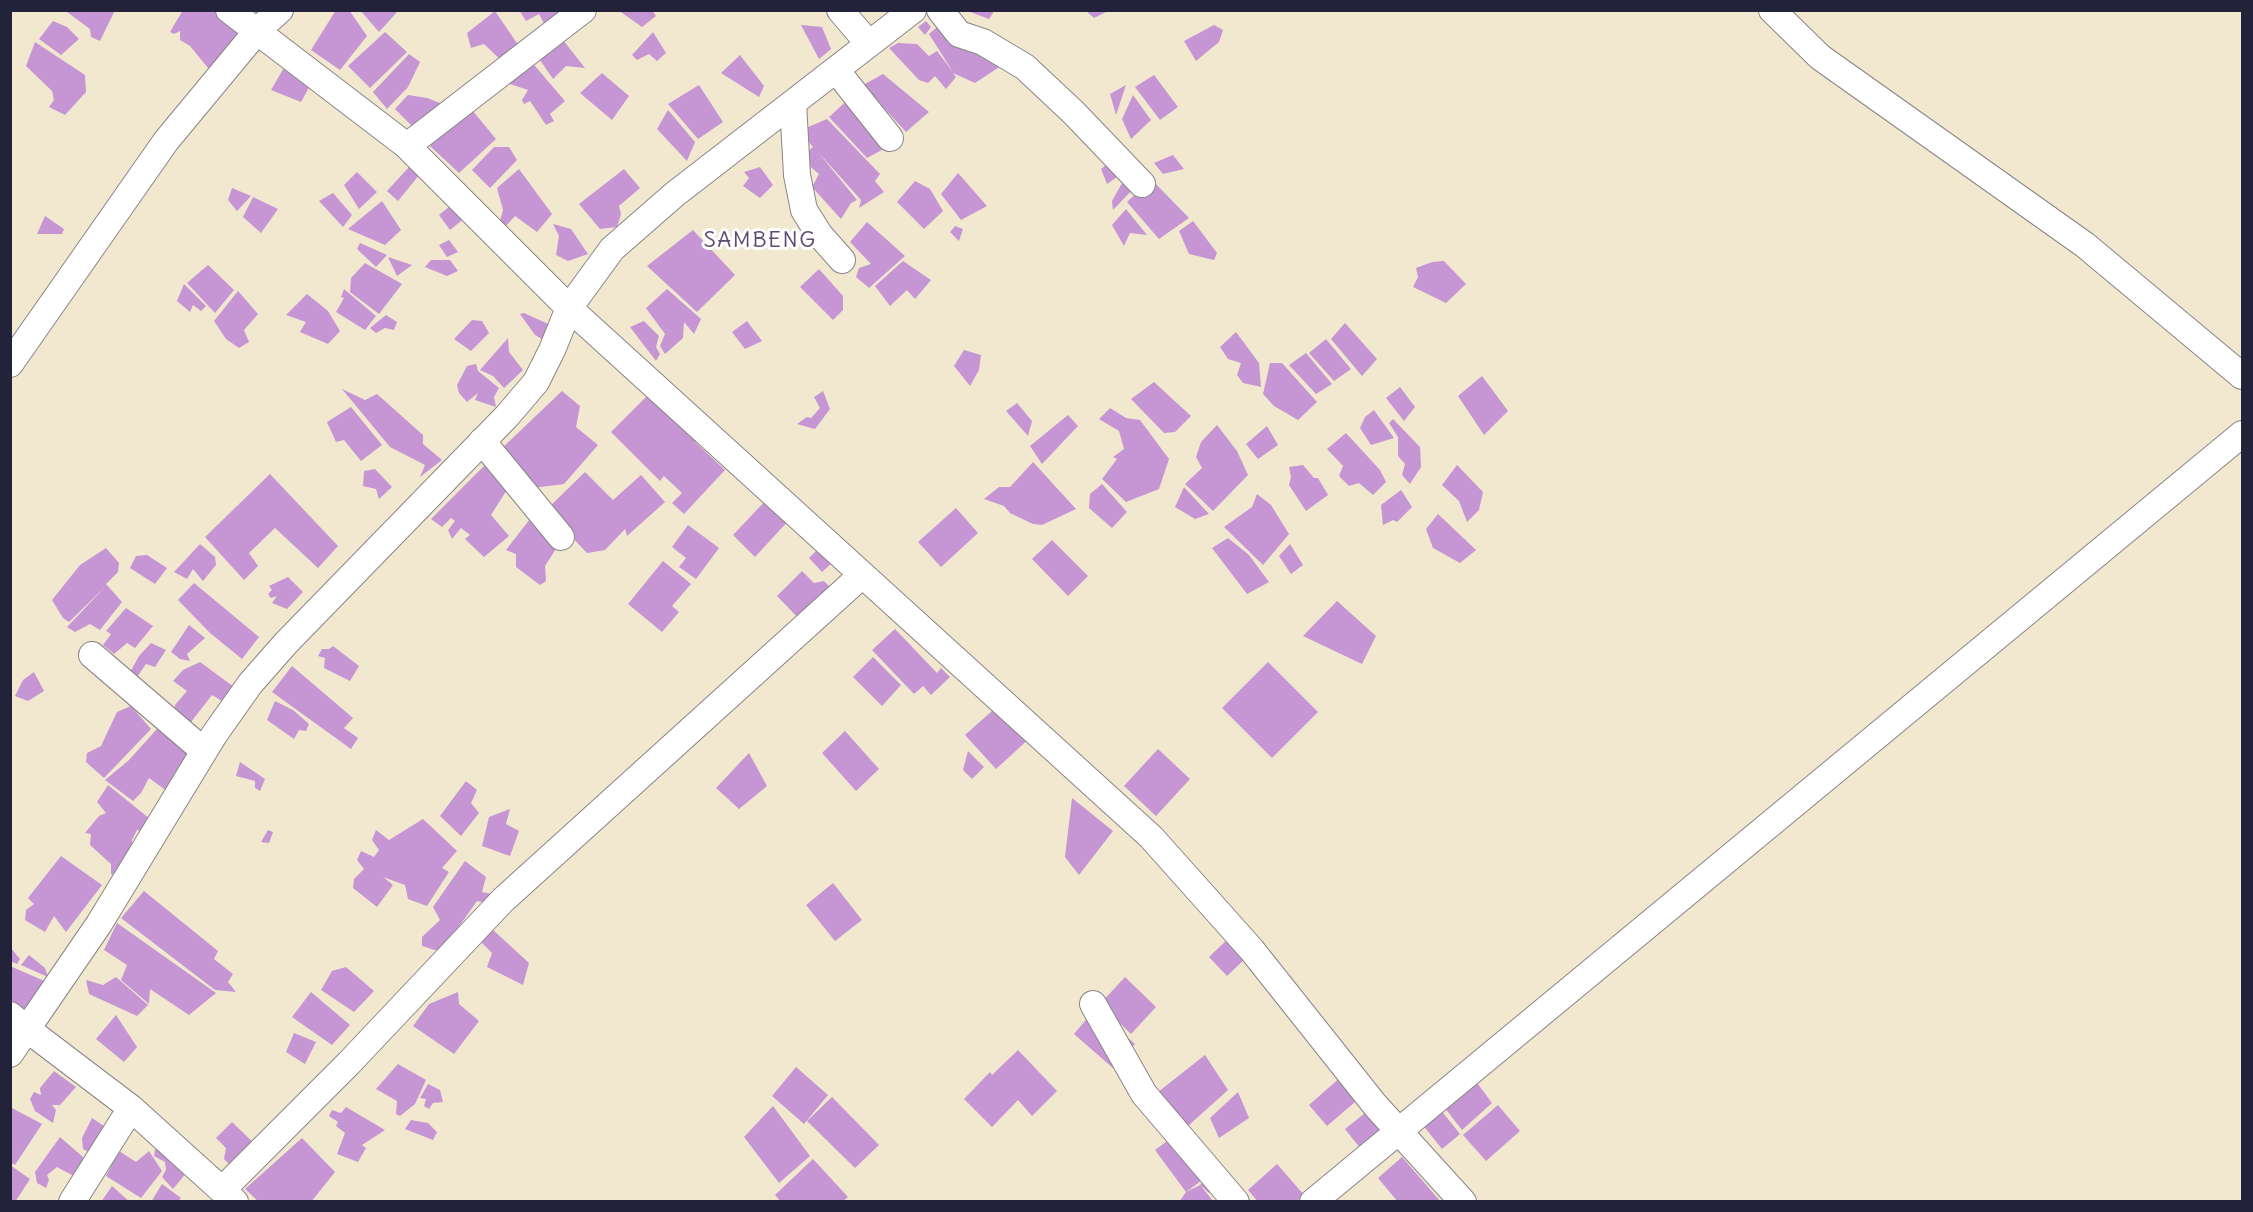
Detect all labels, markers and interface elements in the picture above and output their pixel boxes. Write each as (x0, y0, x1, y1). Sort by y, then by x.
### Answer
district label: SAMBENG (703, 228, 817, 254)

